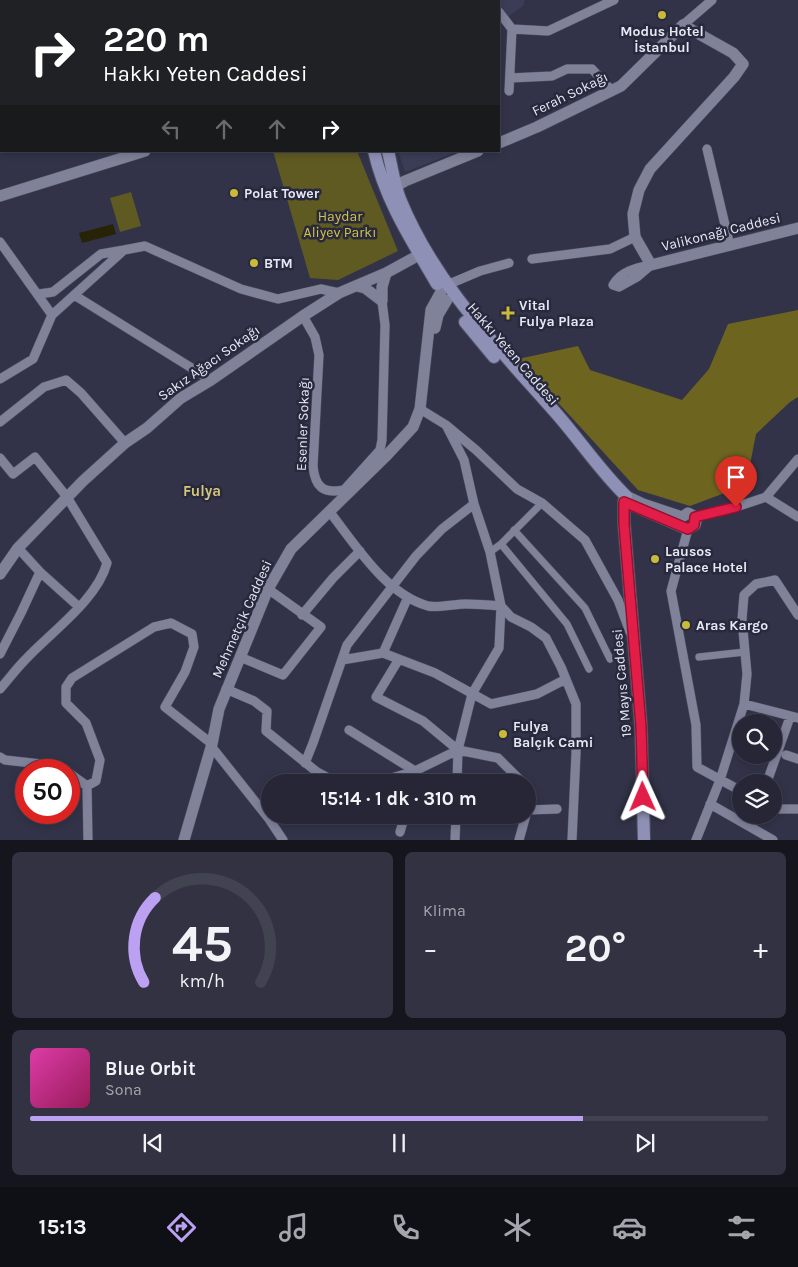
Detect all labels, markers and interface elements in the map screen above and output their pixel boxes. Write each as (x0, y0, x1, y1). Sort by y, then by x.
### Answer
marker: Modus Hotel İstanbul (656, 9, 668, 21)
text: 220 m (103, 19, 210, 60)
icon: right (20, 20, 85, 85)
place label: Modus Hotel İstanbul (620, 23, 704, 56)
text: Hakkı Yeten Caddesi (103, 61, 307, 87)
street label: Ferah Sokağı (529, 68, 611, 120)
icon: left (157, 115, 185, 143)
icon: ahead (210, 115, 238, 143)
icon: ahead (263, 115, 291, 143)
icon: right (316, 115, 344, 143)
place label: Polat Tower (244, 185, 320, 202)
marker: Polat Tower (228, 187, 240, 199)
park label: Haydar Aliyev Parkı (304, 208, 376, 241)
street label: Valikonağı Caddesi (660, 209, 782, 255)
place label: BTM (264, 255, 293, 272)
marker: BTM (248, 257, 260, 269)
place label: Vital Fulya Plaza (519, 297, 594, 330)
street label: Hakkı Yeten Caddesi (464, 299, 562, 409)
marker: Vital Fulya Plaza (501, 306, 515, 320)
street label: Sakız Ağacı Sokağı (155, 322, 263, 404)
street label: Esenler Sokağı (293, 377, 313, 471)
pin (715, 456, 757, 507)
icon: arrive (722, 463, 750, 491)
district label: Fulya (183, 482, 221, 500)
place label: Lausos Palace Hotel (665, 543, 747, 576)
marker: Lausos Palace Hotel (649, 553, 661, 565)
street label: Mehmetçik Caddesi (208, 557, 276, 681)
place label: Aras Kargo (696, 617, 768, 634)
marker: Aras Kargo (680, 619, 692, 631)
street label: 19 Mayıs Caddesi (609, 628, 635, 738)
map controls (732, 714, 782, 824)
button: search (732, 714, 782, 764)
place label: Fulya Balçık Cami (513, 718, 593, 751)
marker: Fulya Balçık Cami (497, 728, 509, 740)
speed limit sign: 50 (15, 759, 80, 824)
position arrow (616, 770, 668, 822)
button: layers (732, 774, 782, 824)
text: 15:14 · 1 dk · 310 m (320, 788, 477, 810)
text: Klima (423, 901, 466, 920)
text: 45 (172, 913, 233, 974)
text: 20° (565, 926, 626, 971)
text: − (423, 932, 438, 965)
text: + (753, 932, 768, 965)
text: km/h (180, 971, 225, 992)
text: Blue Orbit (105, 1058, 196, 1080)
text: Sona (105, 1080, 142, 1099)
icon: previous (139, 1129, 167, 1157)
icon: pause (385, 1129, 413, 1157)
icon: next (631, 1129, 659, 1157)
icon: directions (164, 1210, 199, 1245)
icon: music (276, 1210, 311, 1245)
icon: phone (388, 1210, 423, 1245)
icon: climate (500, 1210, 535, 1245)
icon: car (612, 1210, 647, 1245)
icon: filters (724, 1210, 759, 1245)
text: 15:13 (39, 1214, 87, 1240)

